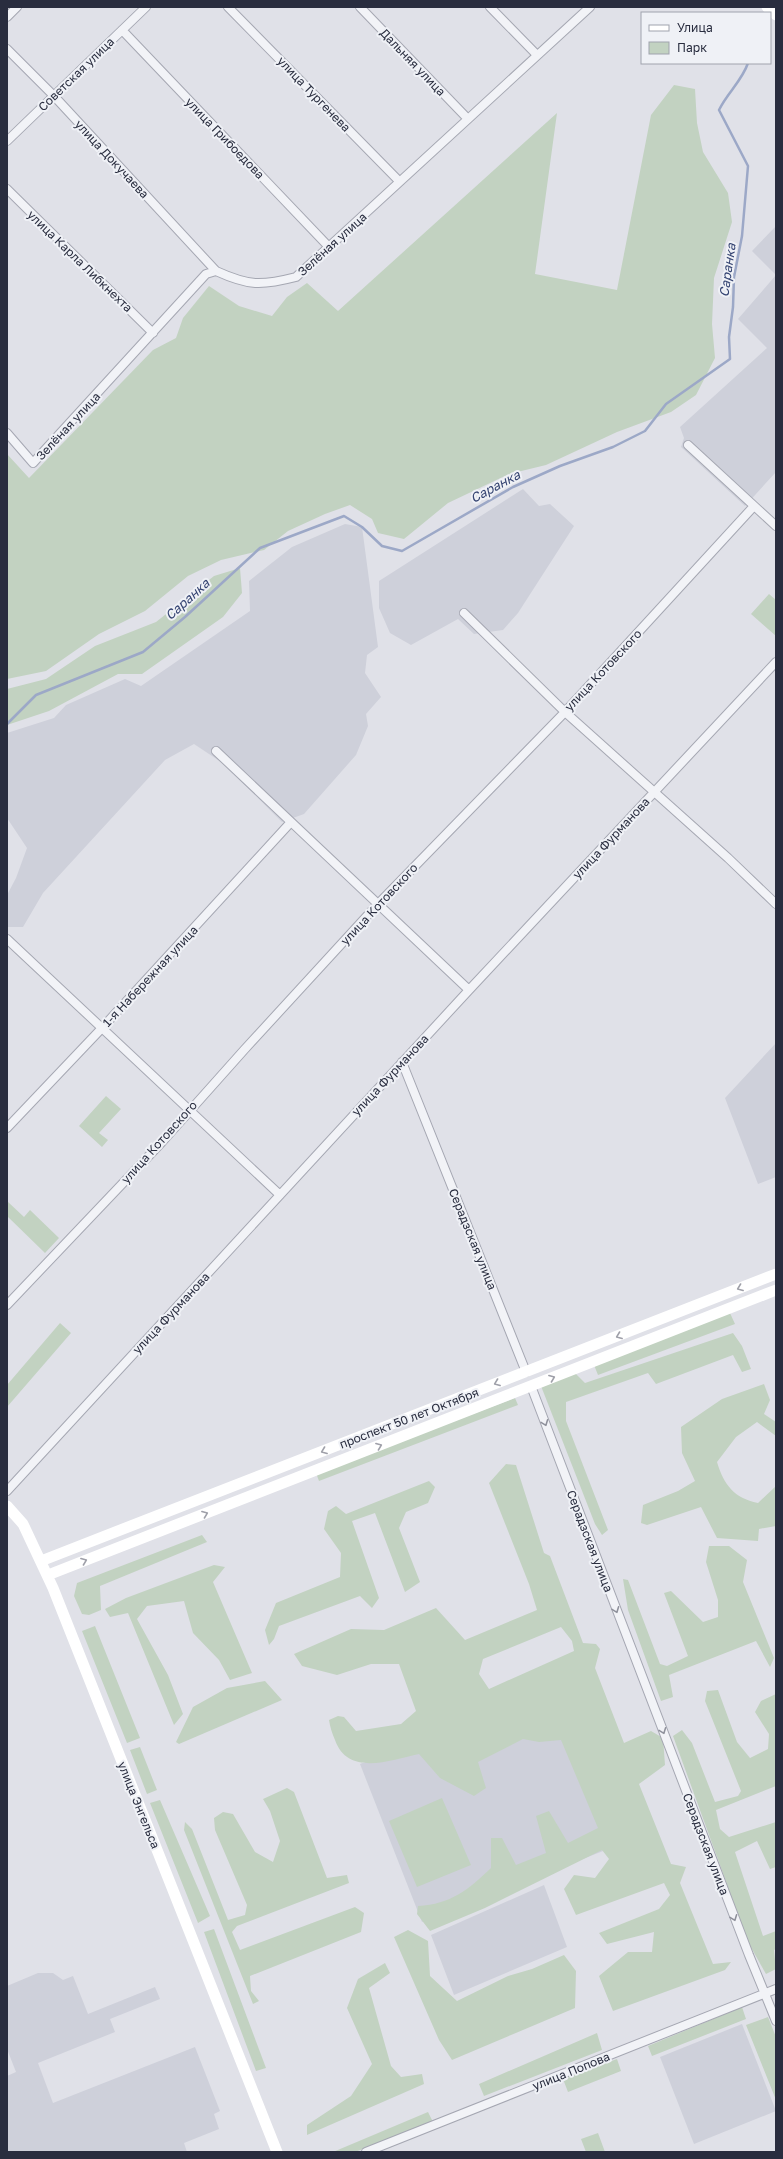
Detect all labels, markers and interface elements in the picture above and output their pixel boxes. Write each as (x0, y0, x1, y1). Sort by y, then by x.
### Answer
legend (641, 12, 771, 64)
text: Улица (677, 20, 713, 35)
street label: Дальняя улица (377, 25, 449, 99)
street label: Советская улица (35, 34, 117, 114)
text: Парк (677, 40, 707, 55)
street label: улица Тургенева (274, 53, 354, 135)
street label: улица Грибоедова (182, 94, 268, 182)
street label: улица Докучаева (72, 117, 152, 201)
street label: улица Карла Либкнехта (24, 207, 136, 315)
street label: Зелёная улица (294, 209, 370, 279)
water label: Саранка (715, 241, 739, 298)
street label: Зелёная улица (33, 389, 103, 463)
water label: Саранка (467, 466, 523, 506)
water label: Саранка (162, 575, 213, 623)
street label: улица Котовского (561, 626, 645, 714)
street label: улица Фурманова (569, 794, 653, 882)
street label: улица Котовского (337, 860, 421, 948)
street label: 1-я Набережная улица (99, 922, 201, 1030)
street label: улица Фурманова (348, 1031, 432, 1119)
street label: улица Котовского (118, 1098, 200, 1186)
street label: Серадзская улица (446, 1186, 500, 1292)
street label: улица Фурманова (129, 1269, 213, 1357)
one-way arrow (736, 1284, 743, 1292)
one-way arrow (615, 1331, 622, 1339)
one-way arrow (548, 1375, 555, 1383)
one-way arrow (494, 1378, 502, 1386)
street label: проспект 50 лет Октября (337, 1384, 481, 1452)
one-way arrow (540, 1419, 548, 1426)
one-way arrow (375, 1442, 382, 1450)
one-way arrow (321, 1446, 328, 1454)
street label: Серадзская улица (564, 1488, 616, 1594)
one-way arrow (202, 1510, 209, 1518)
one-way arrow (81, 1557, 88, 1565)
one-way arrow (612, 1606, 620, 1613)
one-way arrow (658, 1727, 666, 1734)
street label: улица Энгельса (115, 1759, 163, 1851)
street label: Серадзская улица (680, 1791, 732, 1897)
one-way arrow (730, 1914, 738, 1921)
street label: улица Попова (530, 2049, 612, 2093)

